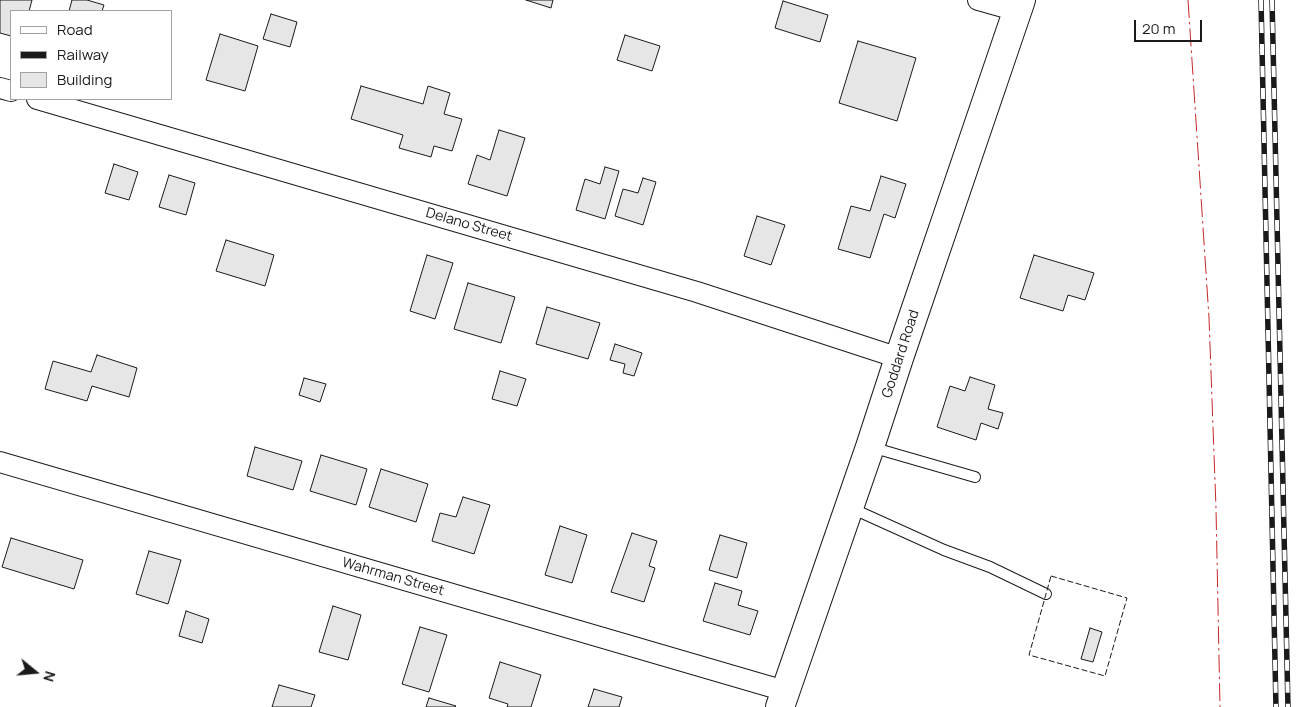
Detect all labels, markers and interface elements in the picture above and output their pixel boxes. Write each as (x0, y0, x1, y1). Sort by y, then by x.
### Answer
legend (10, 10, 172, 100)
scale bar (1137, 10, 1204, 42)
text: 20 m (1142, 18, 1175, 39)
text: Road (57, 19, 93, 40)
text: Railway (57, 44, 109, 65)
text: Building (57, 69, 112, 90)
street label: Delano Street (424, 205, 514, 245)
street label: Goddard Road (879, 308, 923, 400)
street label: Wahrman Street (340, 554, 446, 600)
north arrow (10, 647, 60, 697)
text: N (39, 669, 60, 684)

